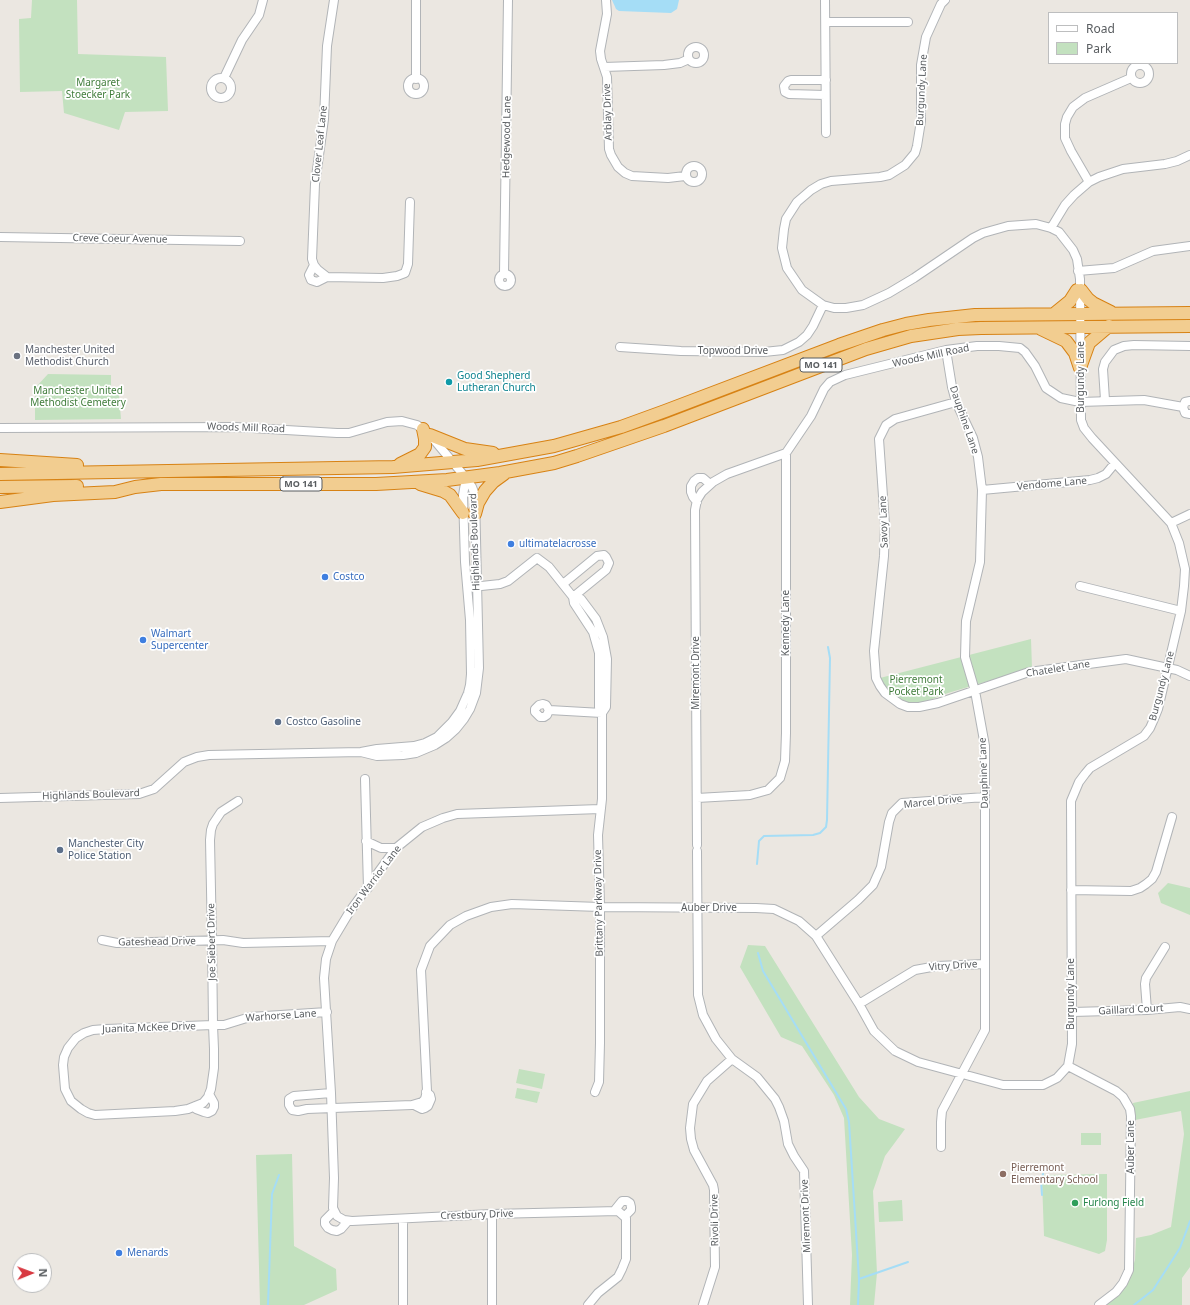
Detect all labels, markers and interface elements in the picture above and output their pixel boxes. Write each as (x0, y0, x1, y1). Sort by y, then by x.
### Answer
legend (1048, 12, 1178, 64)
text: Road (1086, 20, 1115, 37)
text: Park (1086, 40, 1111, 57)
street label: Burgundy Lane (914, 54, 930, 126)
park label: Margaret Stoecker Park (66, 77, 130, 100)
street label: Arblay Drive (601, 83, 615, 141)
street label: Hedgewood Lane (500, 96, 514, 178)
street label: Clover Leaf Lane (310, 105, 330, 183)
street label: Creve Coeur Avenue (72, 232, 168, 246)
street label: Burgundy Lane (1075, 341, 1087, 413)
street label: Woods Mill Road (892, 342, 970, 370)
place label: Manchester United Methodist Church (25, 344, 115, 368)
street label: Topwood Drive (698, 345, 768, 357)
marker: Manchester United Methodist Church (12, 351, 22, 361)
road number: MO 141 (800, 358, 842, 372)
place label: Good Shepherd Lutheran Church (457, 370, 536, 394)
marker: Good Shepherd Lutheran Church (444, 377, 454, 387)
street label: Dauphine Lane (947, 384, 981, 456)
park label: Manchester United Methodist Cemetery (30, 385, 126, 408)
street label: Woods Mill Road (207, 421, 285, 435)
street label: Vendome Lane (1017, 475, 1087, 493)
road number: MO 141 (280, 477, 322, 491)
street label: Highlands Boulevard (467, 493, 483, 591)
street label: Savoy Lane (877, 496, 891, 548)
place label: ultimatelacrosse (519, 538, 596, 550)
marker: ultimatelacrosse (506, 539, 516, 549)
place label: Costco (333, 571, 365, 583)
marker: Costco (320, 572, 330, 582)
street label: Kennedy Lane (780, 590, 792, 656)
place label: Walmart Supercenter (151, 628, 208, 652)
marker: Walmart Supercenter (138, 635, 148, 645)
street label: Miremont Drive (690, 636, 702, 710)
street label: Burgundy Lane (1147, 650, 1177, 722)
street label: Chatelet Lane (1025, 658, 1091, 680)
park label: Pierremont Pocket Park (888, 674, 944, 698)
place label: Costco Gasoline (286, 716, 361, 728)
marker: Costco Gasoline (273, 717, 283, 727)
street label: Dauphine Lane (977, 737, 991, 809)
street label: Highlands Boulevard (42, 787, 140, 803)
street label: Marcel Drive (903, 793, 963, 811)
place label: Manchester City Police Station (68, 838, 144, 862)
street label: Iron Warrior Lane (344, 843, 404, 917)
marker: Manchester City Police Station (55, 845, 65, 855)
street label: Brittany Parkway Drive (592, 849, 606, 957)
street label: Auber Drive (681, 902, 737, 914)
street label: Joe Siebert Drive (205, 903, 219, 981)
street label: Gateshead Drive (118, 935, 196, 949)
street label: Vitry Drive (928, 958, 978, 974)
street label: Burgundy Lane (1065, 958, 1077, 1030)
street label: Gaillard Court (1098, 1002, 1164, 1018)
street label: Warhorse Lane (245, 1008, 317, 1024)
street label: Juanita McKee Drive (102, 1020, 196, 1036)
street label: Auber Lane (1125, 1120, 1137, 1174)
place label: Pierremont Elementary School (1011, 1162, 1098, 1186)
marker: Pierremont Elementary School (998, 1169, 1008, 1179)
street label: Miremont Drive (799, 1179, 813, 1253)
street label: Rivoli Drive (709, 1194, 721, 1246)
place label: Furlong Field (1083, 1197, 1144, 1209)
marker: Furlong Field (1070, 1198, 1080, 1208)
street label: Crestbury Drive (440, 1208, 514, 1222)
place label: Menards (127, 1247, 168, 1259)
marker: Menards (114, 1248, 124, 1258)
north arrow (12, 1253, 52, 1293)
text: N (36, 1268, 51, 1277)

